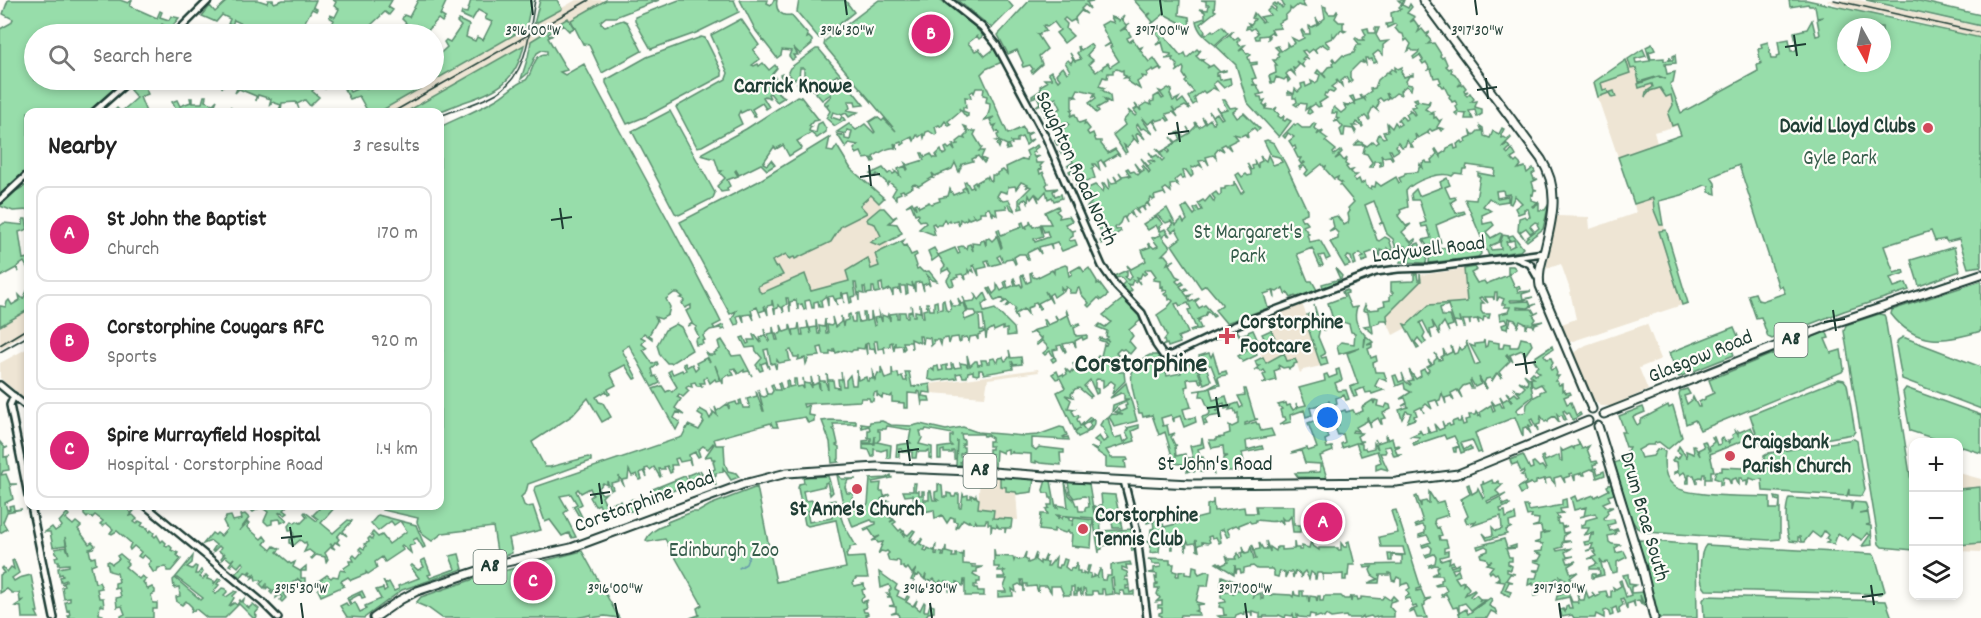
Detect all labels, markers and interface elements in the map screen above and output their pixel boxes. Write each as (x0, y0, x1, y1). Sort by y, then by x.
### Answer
pin: B (912, 12, 950, 57)
north arrow (1837, 18, 1891, 72)
text: 3°16'00"W (505, 21, 561, 43)
text: 3°16'30"W (820, 21, 874, 43)
text: 3°17'00"W (1135, 21, 1189, 43)
text: 3°17'30"W (1451, 21, 1504, 43)
search box (24, 24, 444, 90)
icon: search (45, 41, 78, 74)
text: Search here (93, 42, 192, 73)
district label: Carrick Knowe (734, 72, 853, 103)
street label: Saughton Road North (1026, 87, 1124, 251)
place label: David Lloyd Clubs (1780, 113, 1916, 143)
marker: David Lloyd Clubs (1921, 121, 1935, 135)
text: Nearby (48, 129, 116, 166)
text: 3 results (353, 133, 420, 161)
park label: Gyle Park (1803, 145, 1877, 175)
text: St John the Baptist (107, 205, 266, 236)
park label: St Margaret's Park (1194, 219, 1302, 273)
text: A (64, 220, 75, 248)
text: 170 m (377, 220, 418, 248)
street label: Ladywell Road (1371, 229, 1487, 273)
text: Church (107, 236, 159, 264)
place label: Corstorphine Footcare (1240, 309, 1343, 363)
text: Corstorphine Cougars RFC (107, 313, 324, 344)
street label: Glasgow Road (1644, 323, 1758, 393)
road number: A8 (1774, 323, 1808, 357)
marker: Corstorphine Footcare (1218, 327, 1236, 345)
text: B (65, 328, 74, 356)
text: 920 m (371, 328, 418, 356)
text: Sports (107, 344, 157, 372)
district label: Corstorphine (1075, 346, 1208, 385)
your location (1313, 403, 1342, 432)
text: Spire Murrayfield Hospital (107, 421, 320, 452)
place label: Craigsbank Parish Church (1742, 429, 1852, 483)
text: C (65, 436, 74, 464)
text: 1.4 km (375, 436, 418, 464)
map controls (1909, 438, 1963, 600)
button: + (1909, 438, 1963, 492)
street label: Drum Brae South (1610, 449, 1676, 585)
marker: Craigsbank Parish Church (1723, 449, 1737, 463)
street label: St John's Road (1157, 451, 1273, 481)
text: Hospital · Corstorphine Road (107, 452, 323, 480)
road number: A8 (964, 454, 996, 488)
street label: Corstorphine Road (571, 464, 719, 542)
marker: St Anne's Church (850, 482, 864, 496)
button: − (1909, 492, 1963, 546)
place label: St Anne's Church (790, 496, 925, 526)
pin: A (1304, 500, 1342, 544)
place label: Corstorphine Tennis Club (1095, 502, 1198, 556)
marker: Corstorphine Tennis Club (1076, 522, 1090, 536)
park label: Edinburgh Zoo (669, 537, 779, 567)
button: layers (1909, 546, 1963, 600)
road number: A8 (474, 550, 506, 584)
pin: C (514, 558, 552, 604)
text: 3°15'30"W (274, 579, 328, 601)
text: 3°16'00"W (587, 579, 643, 601)
text: 3°16'30"W (903, 579, 957, 601)
text: 3°17'00"W (1218, 579, 1272, 601)
text: 3°17'30"W (1533, 579, 1586, 601)

